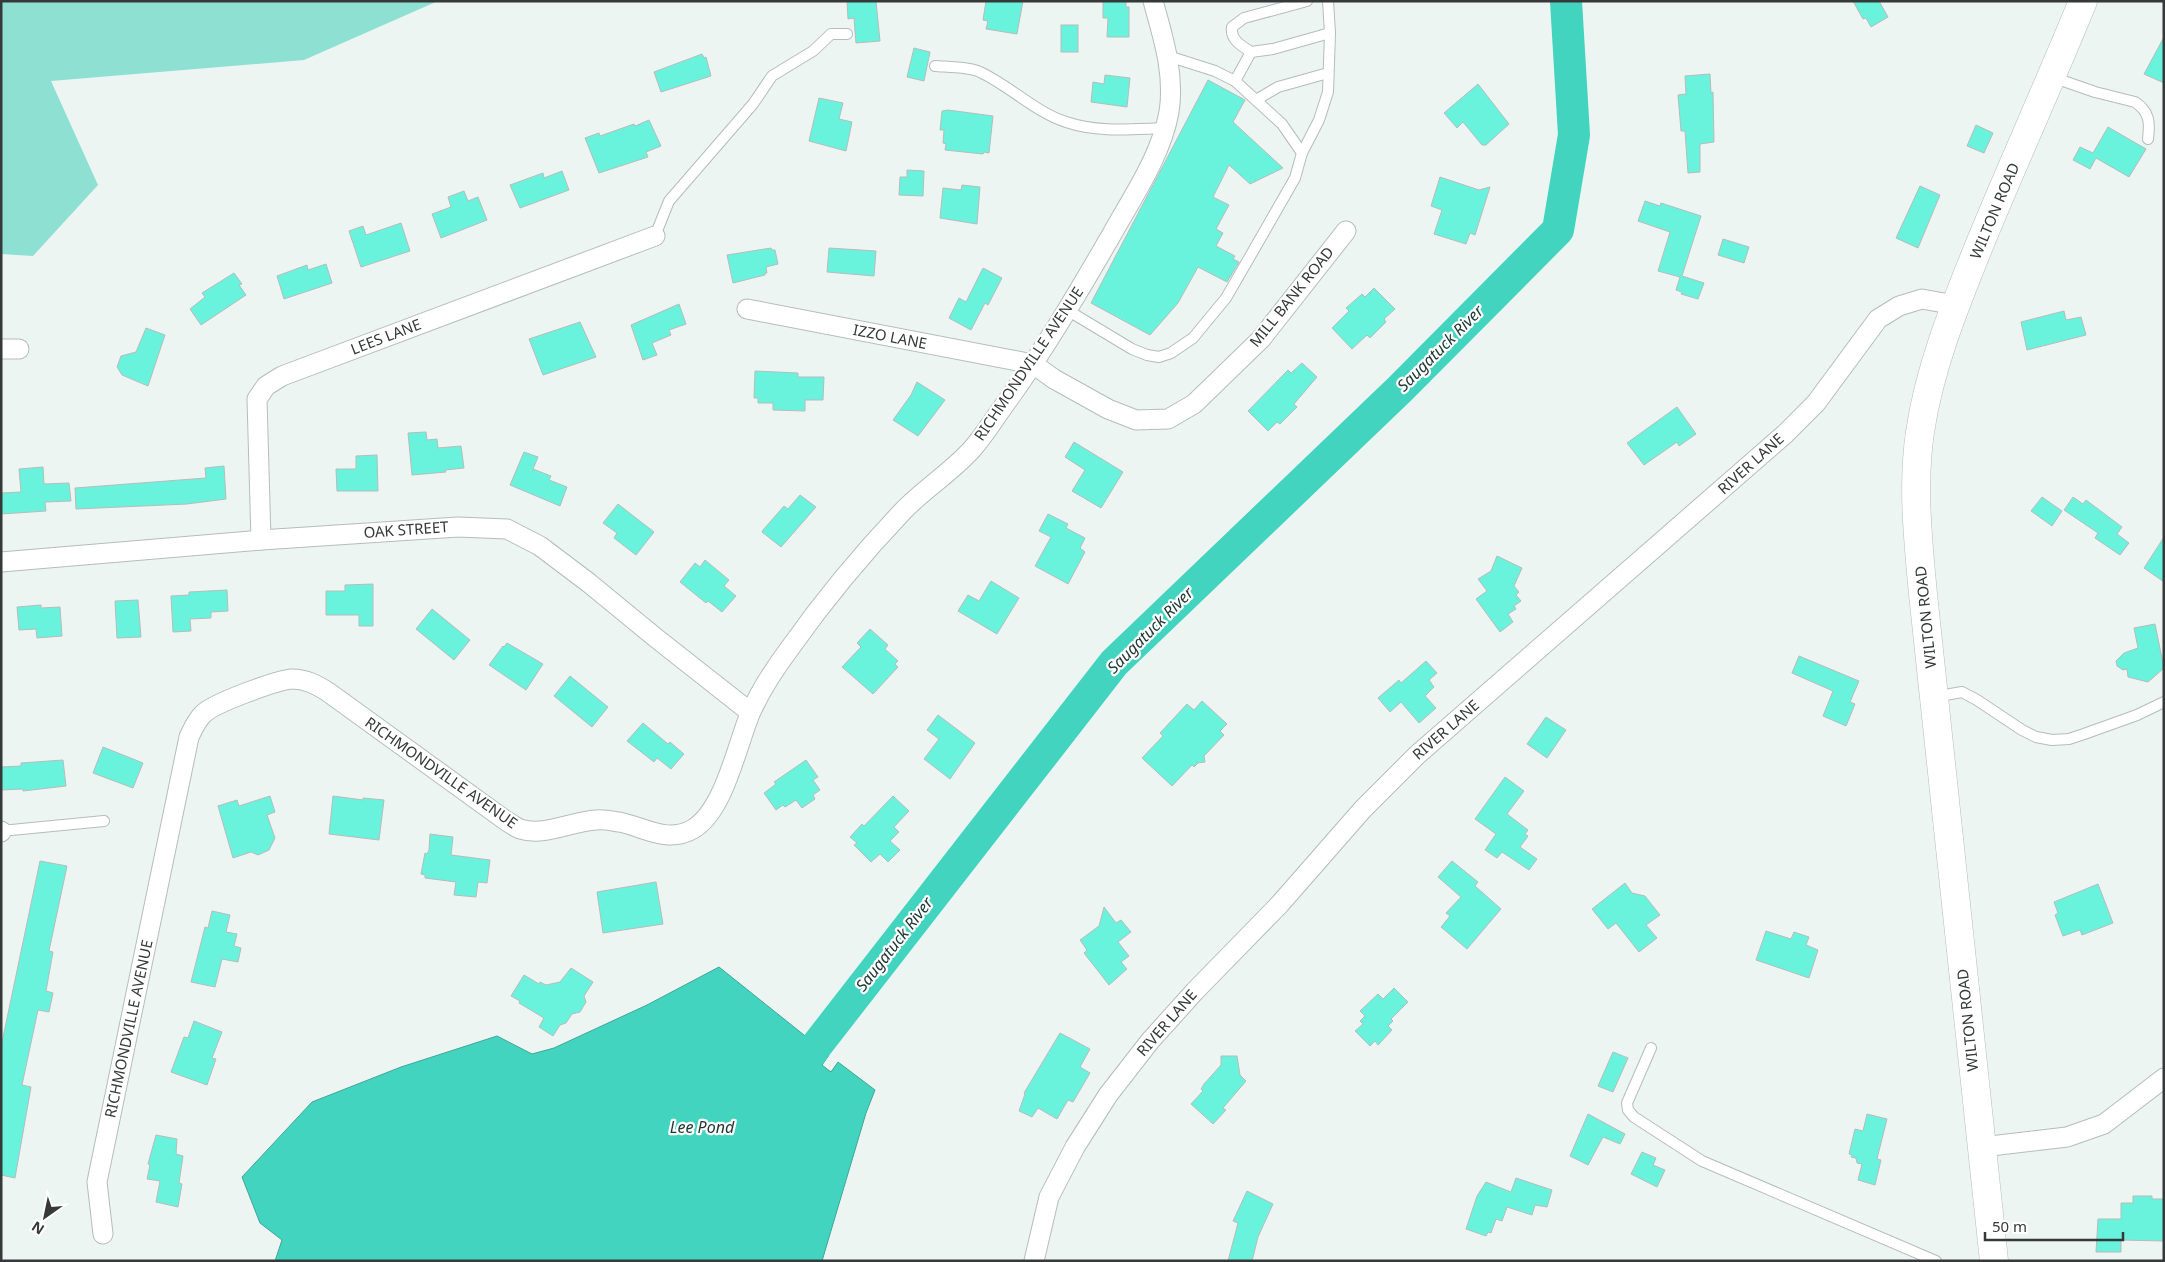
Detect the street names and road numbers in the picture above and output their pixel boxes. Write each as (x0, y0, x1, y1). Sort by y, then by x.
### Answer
street label: WILTON ROAD (1965, 159, 2023, 262)
street label: MILL BANK ROAD (1245, 242, 1338, 351)
street label: RICHMONDVILLE AVENUE (969, 283, 1087, 444)
street label: LEES LANE (348, 313, 424, 359)
street label: IZZO LANE (852, 319, 929, 353)
street label: RIVER LANE (1713, 428, 1788, 498)
street label: OAK STREET (363, 516, 450, 542)
street label: WILTON ROAD (1910, 565, 1940, 669)
street label: RIVER LANE (1408, 695, 1483, 764)
street label: RICHMONDVILLE AVENUE (361, 712, 522, 832)
street label: RICHMONDVILLE AVENUE (99, 938, 157, 1120)
street label: WILTON ROAD (1952, 968, 1982, 1072)
street label: RIVER LANE (1132, 985, 1201, 1060)

